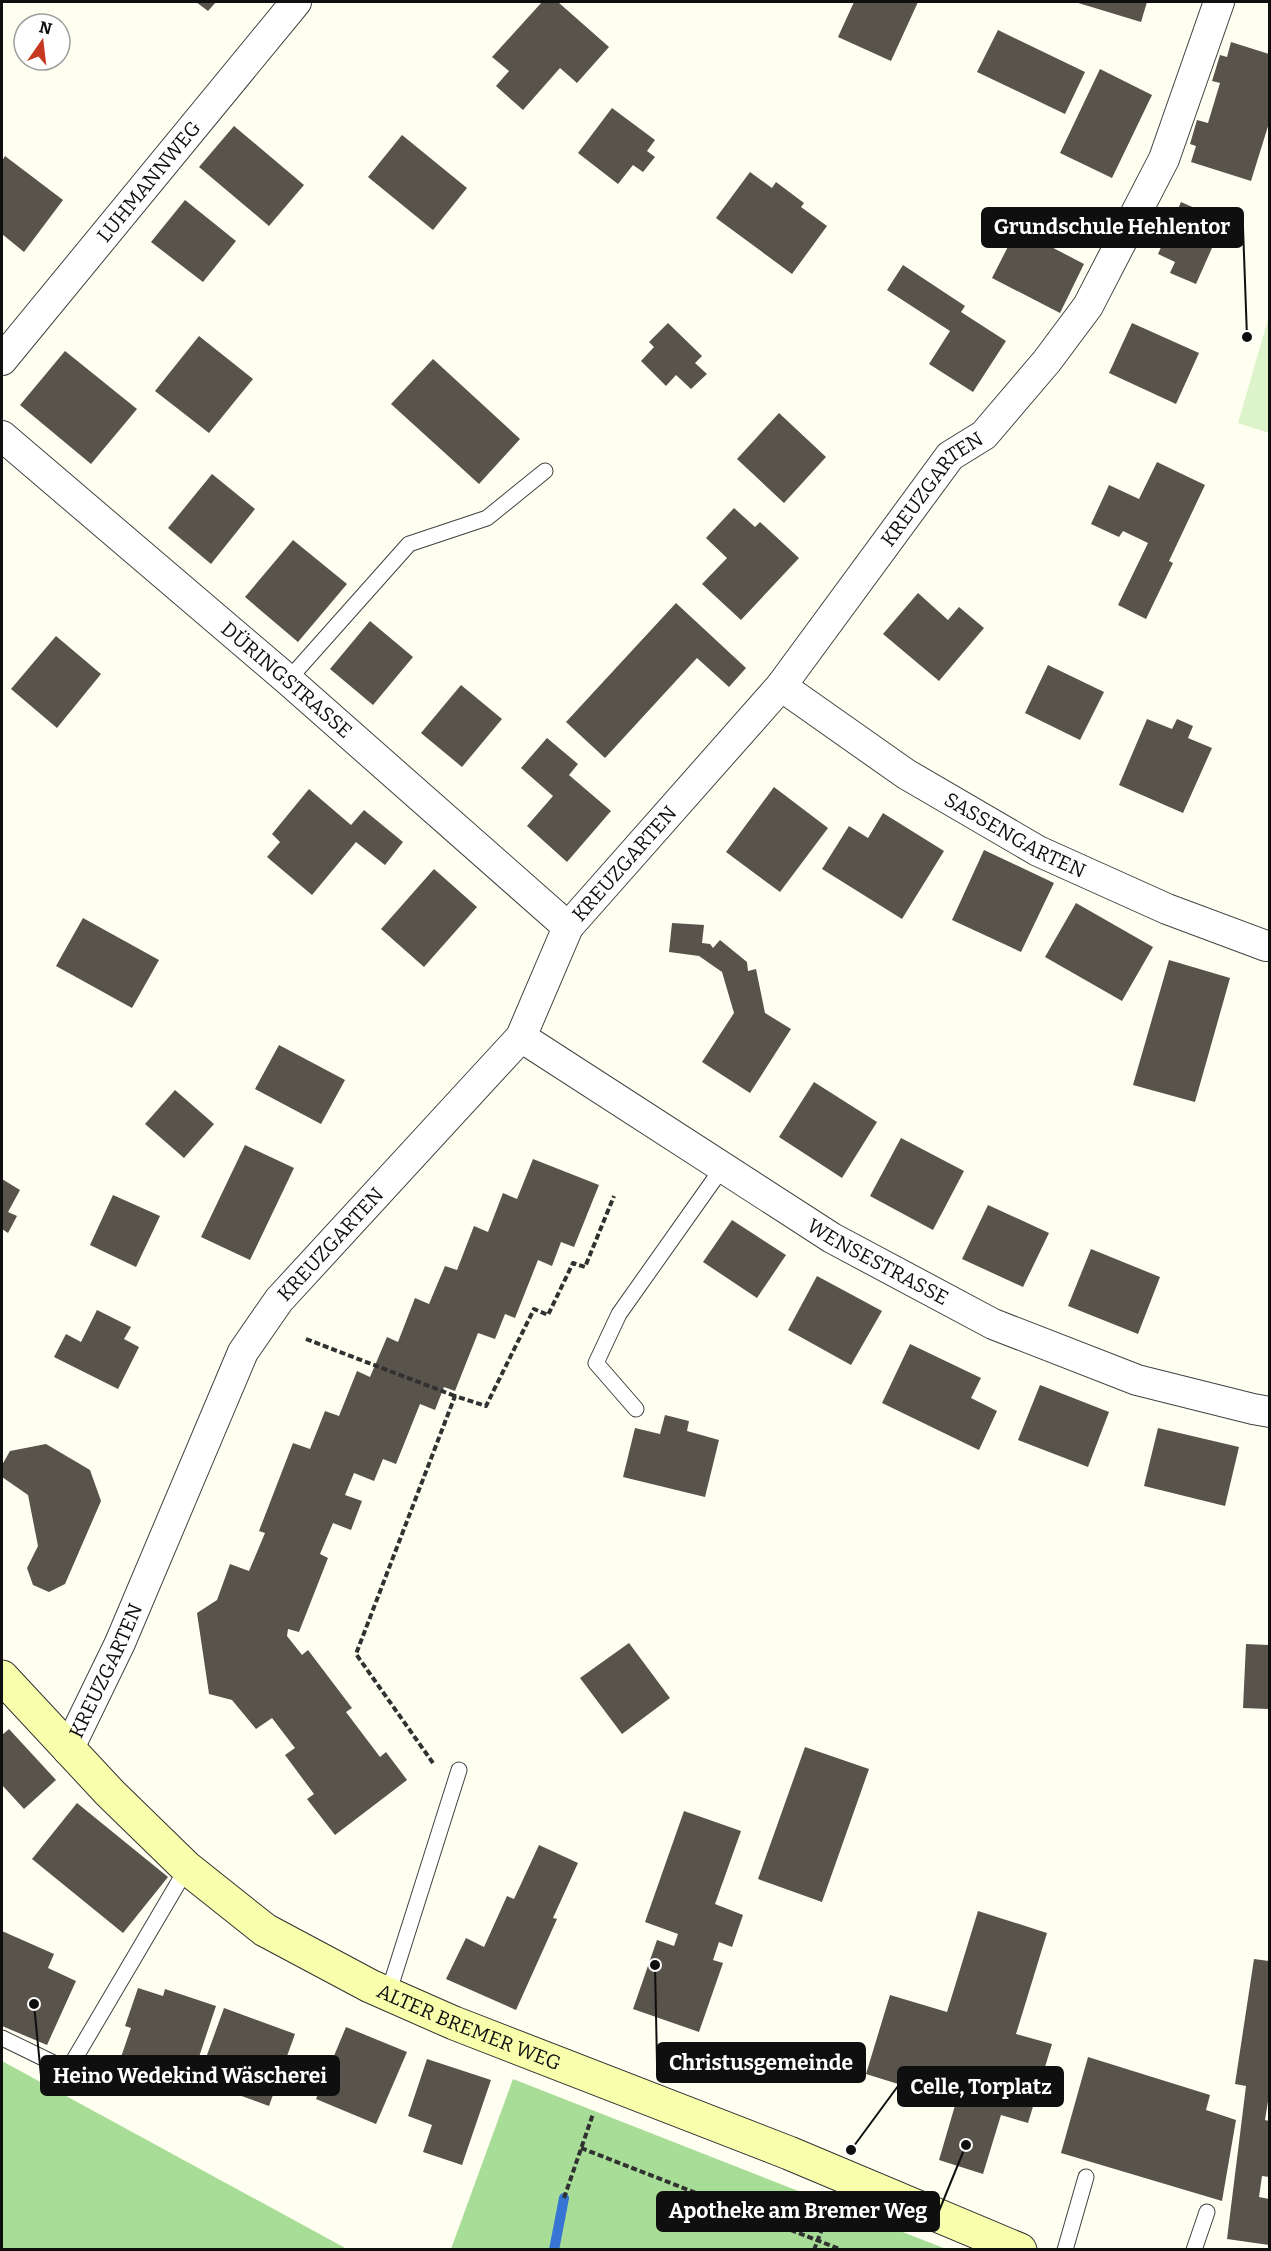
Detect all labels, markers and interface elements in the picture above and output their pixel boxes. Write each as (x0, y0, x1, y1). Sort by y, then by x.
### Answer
north arrow (12, 12, 72, 72)
text: N (37, 17, 54, 39)
street label: LUHMANNWEG (92, 116, 206, 247)
callout: Grundschule Hehlentor (982, 208, 1243, 247)
text: Grundschule Hehlentor (994, 214, 1230, 240)
street label: KREUZGARTEN (876, 426, 988, 551)
street label: DÜRINGSTRASSE (217, 617, 357, 743)
street label: SASSENGARTEN (940, 787, 1090, 883)
street label: KREUZGARTEN (567, 801, 682, 926)
street label: KREUZGARTEN (272, 1182, 389, 1306)
street label: WENSESTRASSE (803, 1213, 953, 1310)
street label: KREUZGARTEN (64, 1600, 147, 1742)
street label: ALTER BREMER WEG (374, 1979, 565, 2075)
callout: Christusgemeinde (657, 2043, 865, 2082)
text: Christusgemeinde (669, 2050, 853, 2076)
callout: Heino Wedekind Wäscherei (41, 2056, 339, 2095)
text: Heino Wedekind Wäscherei (53, 2063, 327, 2089)
callout: Celle, Torplatz (898, 2067, 1063, 2106)
text: Celle, Torplatz (910, 2074, 1052, 2100)
callout: Apotheke am Bremer Weg (657, 2192, 939, 2231)
text: Apotheke am Bremer Weg (669, 2198, 927, 2224)

